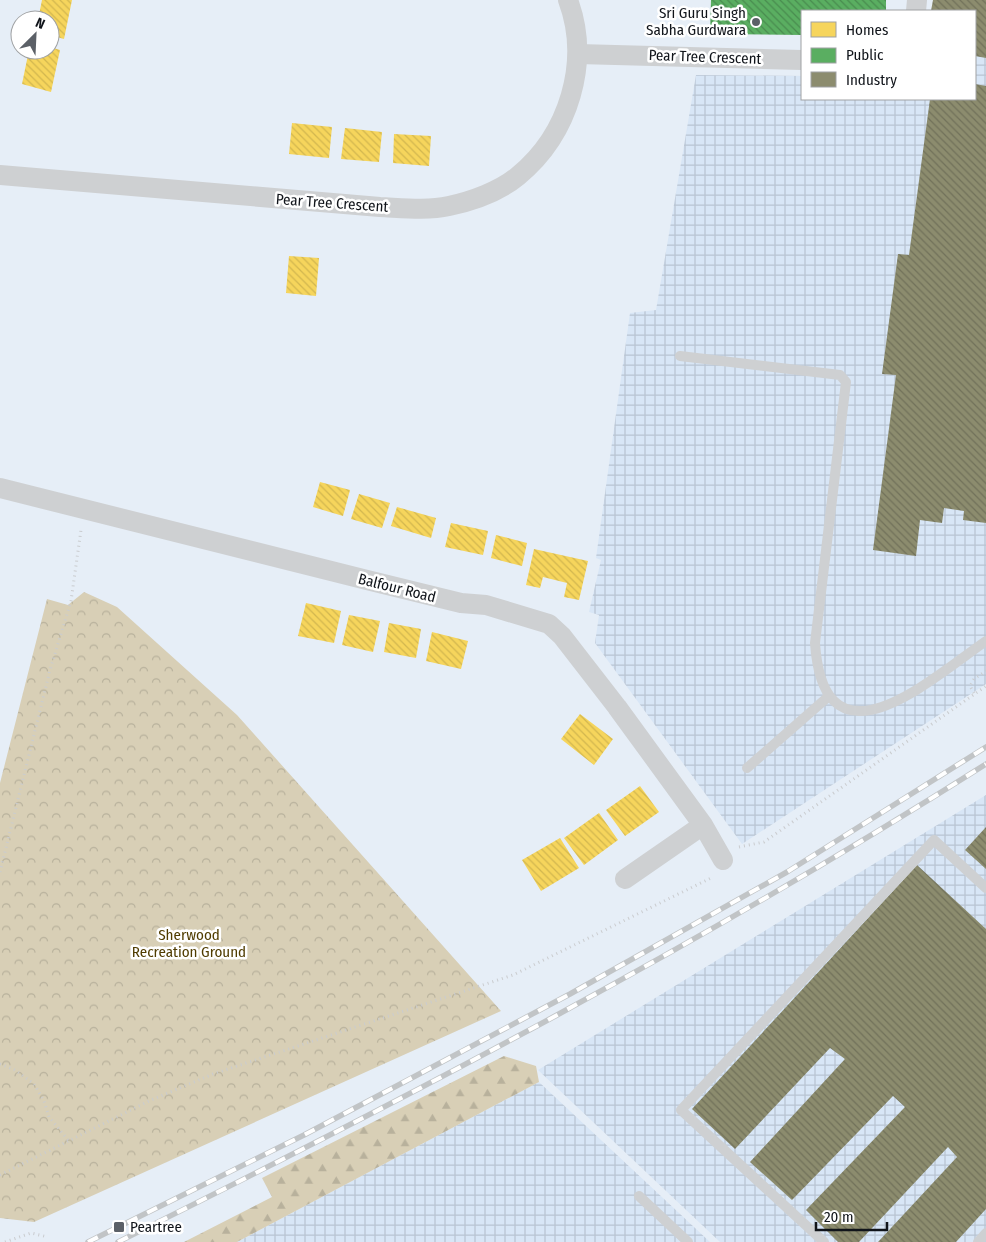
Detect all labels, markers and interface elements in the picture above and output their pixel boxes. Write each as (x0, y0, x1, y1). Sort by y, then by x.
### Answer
place label: Sri Guru Singh Sabha Gurdwara (646, 4, 746, 39)
north arrow (10, 10, 60, 60)
legend (801, 10, 976, 100)
text: N (33, 14, 47, 33)
marker: Sri Guru Singh Sabha Gurdwara (750, 16, 762, 28)
text: Homes (846, 21, 888, 39)
street label: Pear Tree Crescent (648, 46, 762, 68)
text: Public (846, 46, 884, 64)
text: Industry (846, 71, 897, 89)
street label: Pear Tree Crescent (275, 190, 389, 216)
street label: Balfour Road (356, 570, 438, 606)
park label: Sherwood Recreation Ground (132, 926, 246, 961)
scale bar (816, 1200, 887, 1232)
text: 20 m (824, 1208, 854, 1226)
place label: Peartree (130, 1218, 182, 1236)
marker: Peartree (112, 1220, 126, 1234)

